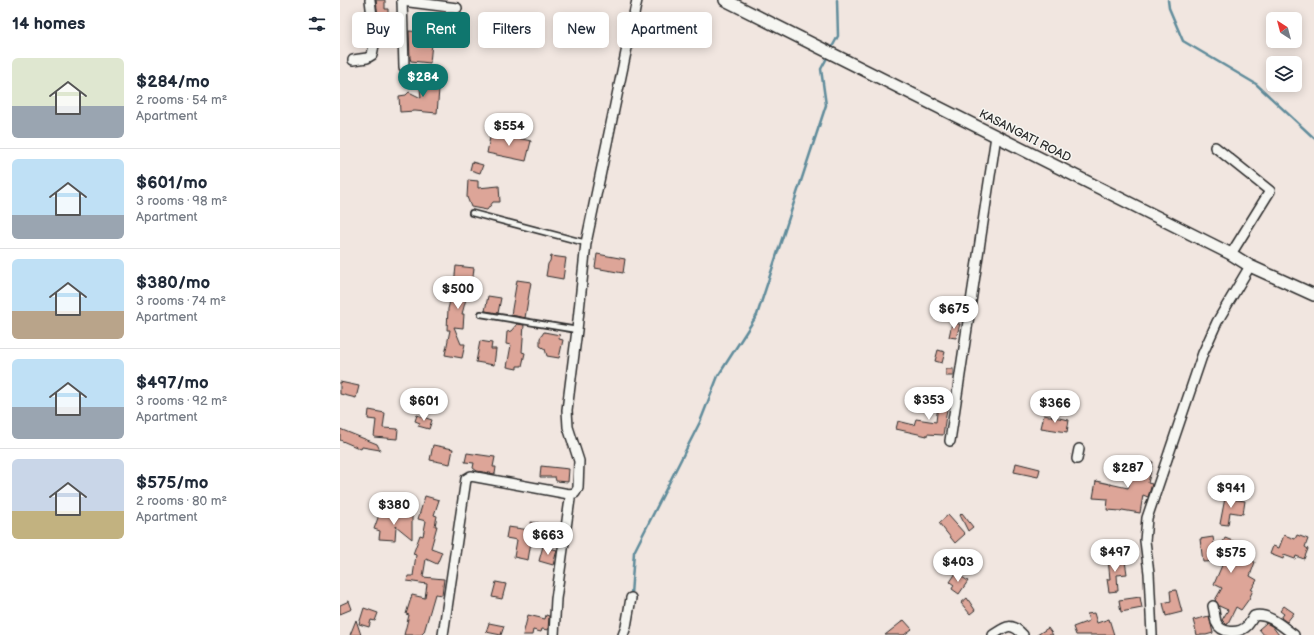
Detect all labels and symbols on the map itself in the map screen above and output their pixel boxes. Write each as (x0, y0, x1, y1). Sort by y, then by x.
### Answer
north arrow (1266, 12, 1302, 48)
pin: $284 (399, 64, 447, 98)
street label: KASANGATI ROAD (977, 106, 1074, 166)
pin: $554 (485, 113, 533, 147)
pin: $500 (434, 276, 482, 310)
pin: $675 (930, 296, 978, 330)
pin: $353 (905, 387, 953, 421)
pin: $601 (400, 388, 448, 422)
pin: $366 (1031, 390, 1079, 424)
pin: $287 (1104, 455, 1152, 489)
pin: $941 (1207, 475, 1255, 509)
pin: $380 (370, 492, 418, 526)
pin: $663 (524, 522, 572, 556)
pin: $497 (1091, 539, 1139, 573)
pin: $575 (1207, 540, 1255, 574)
pin: $403 (934, 549, 982, 583)

